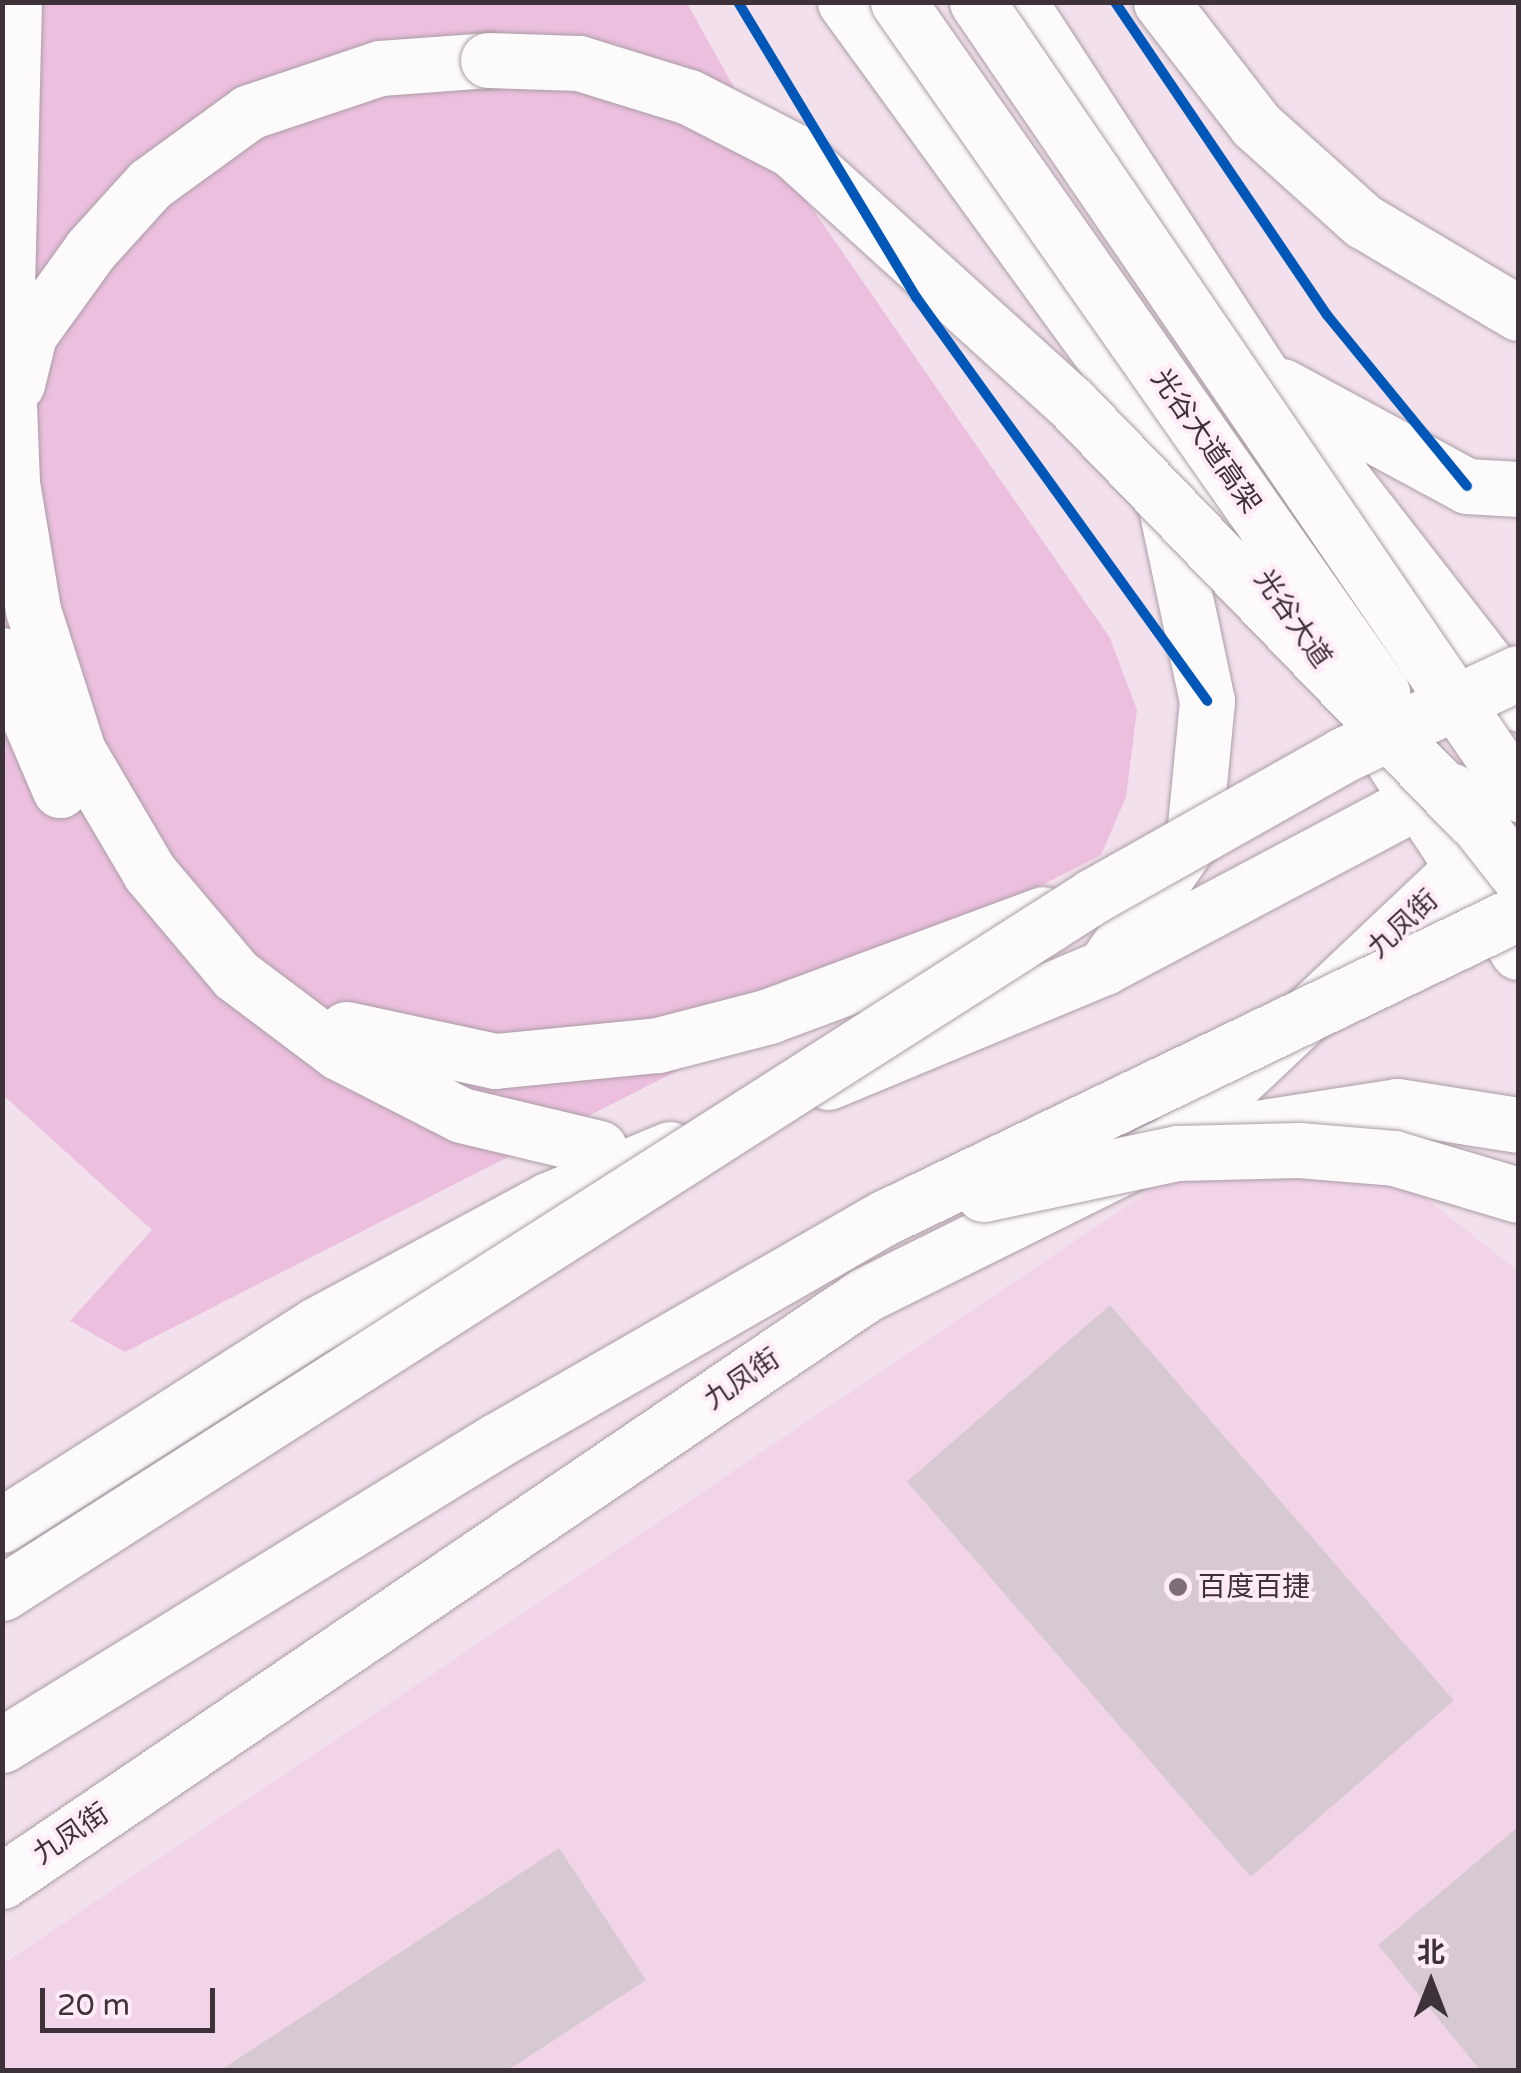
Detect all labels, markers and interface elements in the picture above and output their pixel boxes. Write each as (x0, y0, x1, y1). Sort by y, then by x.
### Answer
street label: 光谷大道高架 (1144, 363, 1268, 519)
street label: 光谷大道 (1247, 563, 1339, 675)
street label: 九凤街 (1361, 883, 1445, 965)
street label: 九凤街 (698, 1342, 786, 1416)
place label: 百度百捷 (1198, 1570, 1310, 1604)
marker: 百度百捷 (1167, 1576, 1189, 1598)
street label: 九凤街 (27, 1797, 115, 1871)
north arrow (1381, 1933, 1481, 2033)
text: 北 (1417, 1936, 1445, 1970)
scale bar (45, 1968, 220, 2030)
text: 20 m (57, 1987, 130, 2024)

